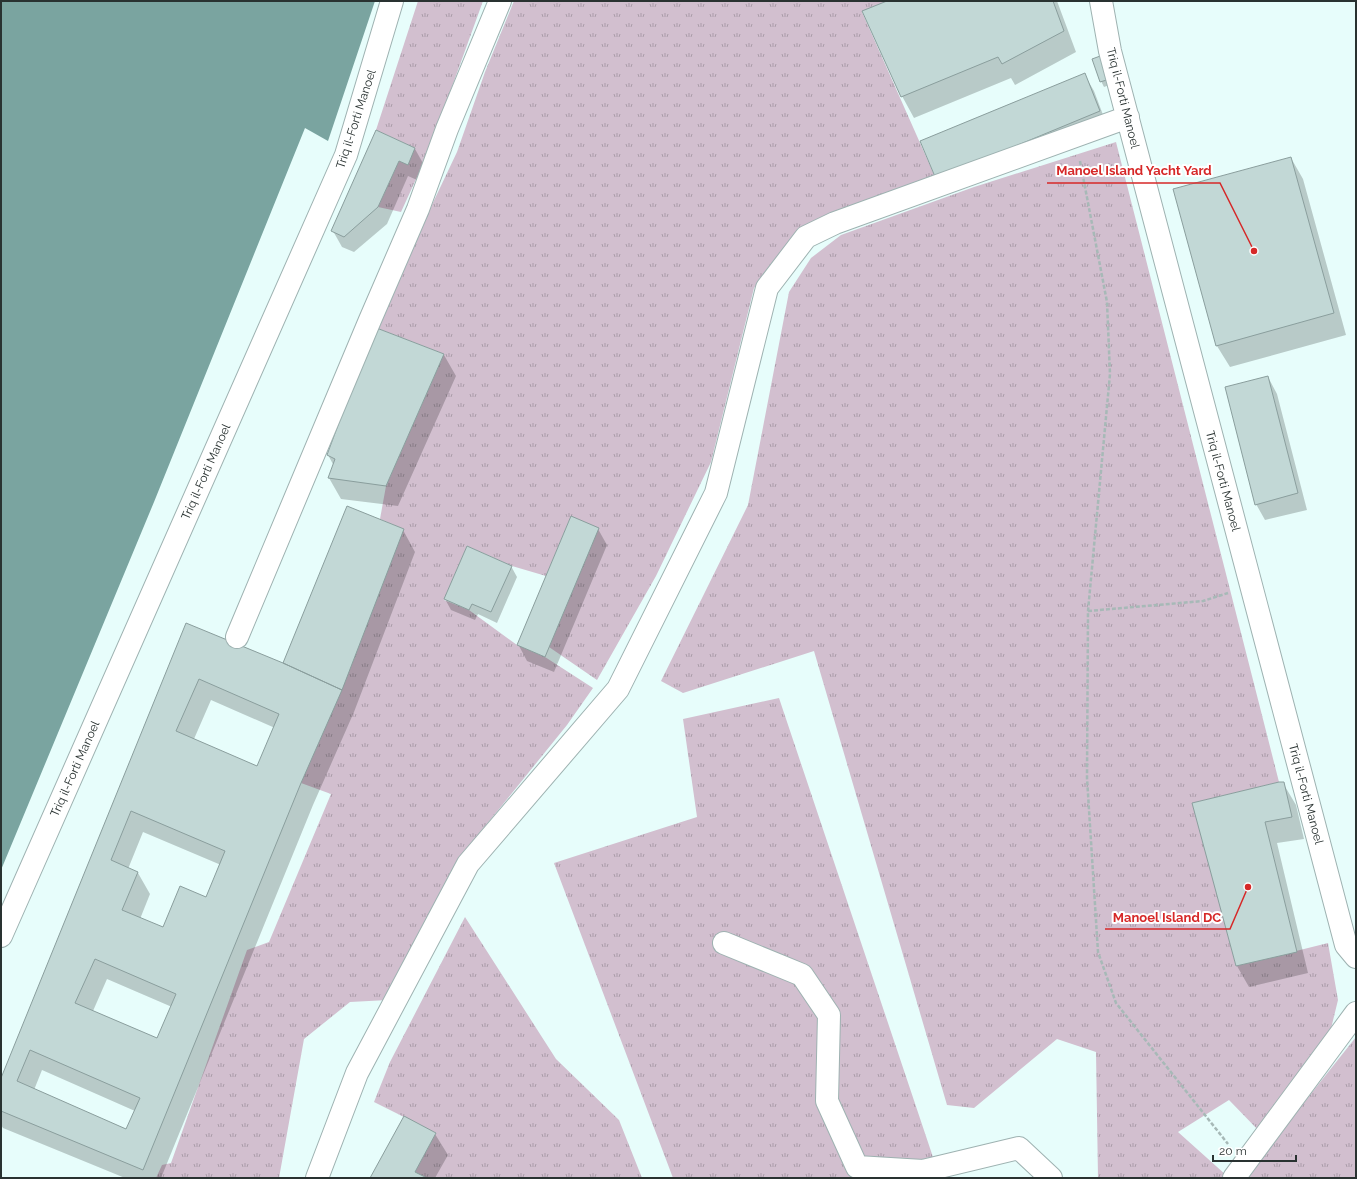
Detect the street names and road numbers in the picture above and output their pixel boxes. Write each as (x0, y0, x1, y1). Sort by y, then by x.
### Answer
street label: Triq il-Forti Manoel (1104, 46, 1142, 151)
street label: Triq il-Forti Manoel (333, 67, 379, 170)
street label: Triq il-Forti Manoel (179, 421, 234, 522)
street label: Triq il-Forti Manoel (1203, 429, 1243, 533)
street label: Triq il-Forti Manoel (48, 718, 103, 819)
street label: Triq il-Forti Manoel (1286, 742, 1326, 846)

